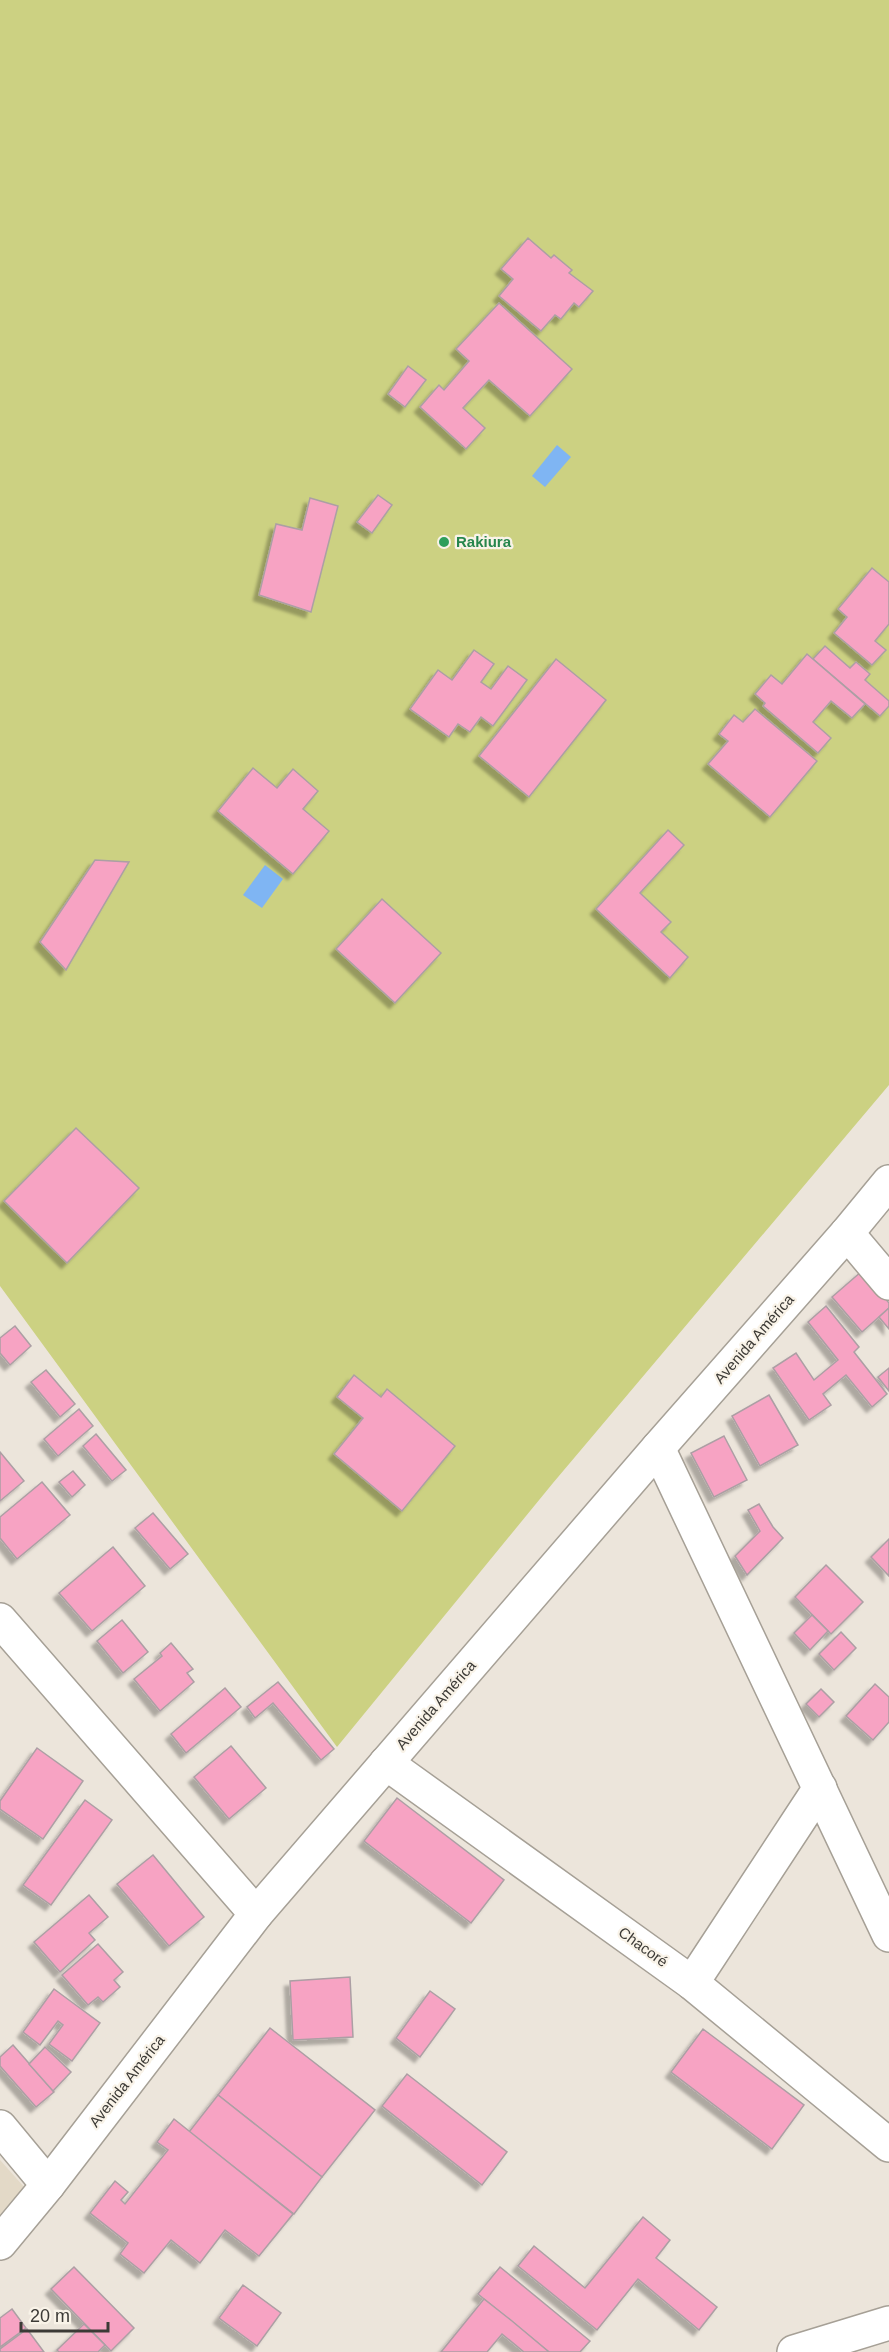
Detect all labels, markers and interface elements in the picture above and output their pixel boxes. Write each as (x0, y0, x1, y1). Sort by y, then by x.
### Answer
place label: Rakiura (456, 533, 512, 550)
marker: Rakiura (437, 535, 451, 549)
street label: Avenida América (710, 1290, 797, 1387)
street label: Avenida América (392, 1656, 479, 1753)
street label: Chacoré (615, 1923, 671, 1970)
street label: Avenida América (85, 2031, 168, 2130)
scale bar (21, 2295, 108, 2333)
text: 20 m (30, 2306, 70, 2326)

